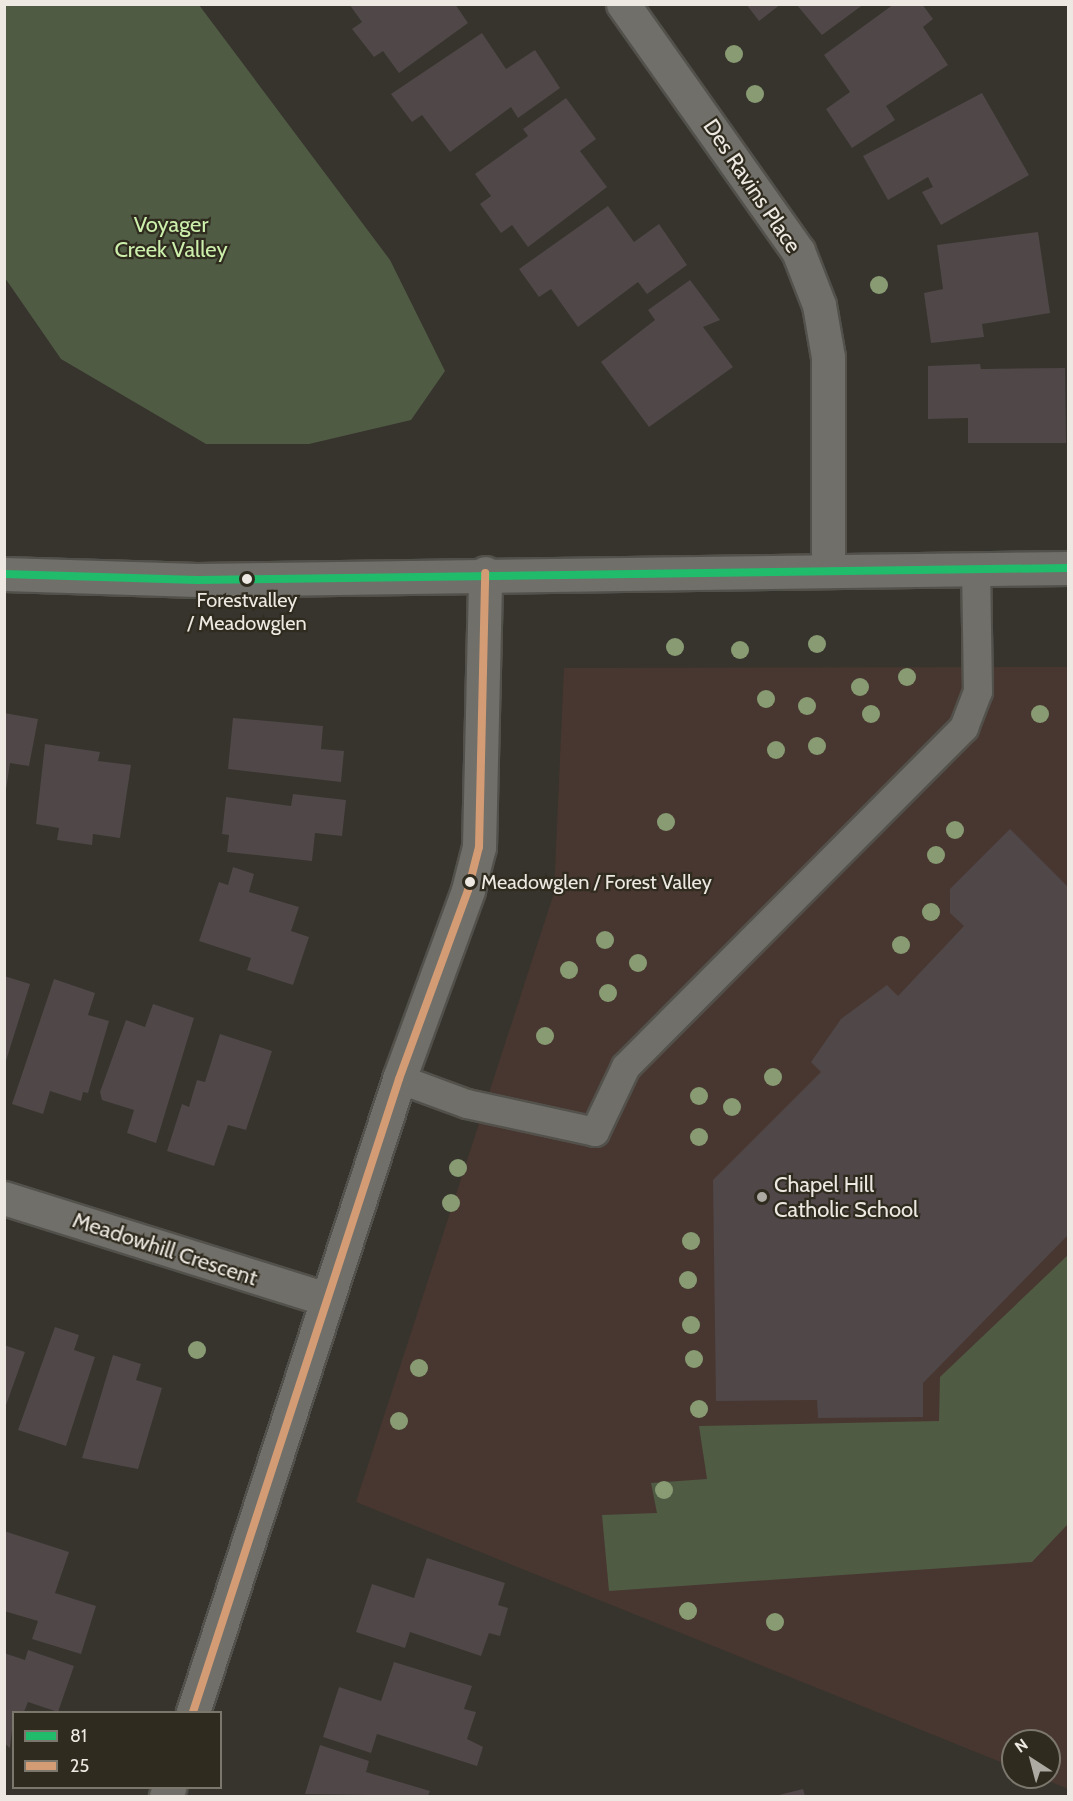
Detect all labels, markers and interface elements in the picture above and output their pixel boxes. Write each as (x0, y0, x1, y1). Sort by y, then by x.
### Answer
street label: Des Ravins Place (698, 114, 806, 258)
park label: Voyager Creek Valley (114, 211, 228, 262)
marker: Forestvalley / Meadowglen (241, 573, 253, 585)
place label: Forestvalley / Meadowglen (187, 588, 307, 635)
place label: Meadowglen / Forest Valley (481, 870, 712, 894)
marker: Meadowglen / Forest Valley (464, 876, 476, 888)
place label: Chapel Hill Catholic School (774, 1171, 918, 1222)
marker: Chapel Hill Catholic School (755, 1190, 769, 1204)
street label: Meadowhill Crescent (69, 1207, 261, 1291)
legend (12, 1711, 222, 1789)
text: 81 (70, 1725, 87, 1747)
north arrow (1001, 1729, 1061, 1789)
text: N (1011, 1735, 1031, 1757)
text: 25 (70, 1755, 89, 1777)

